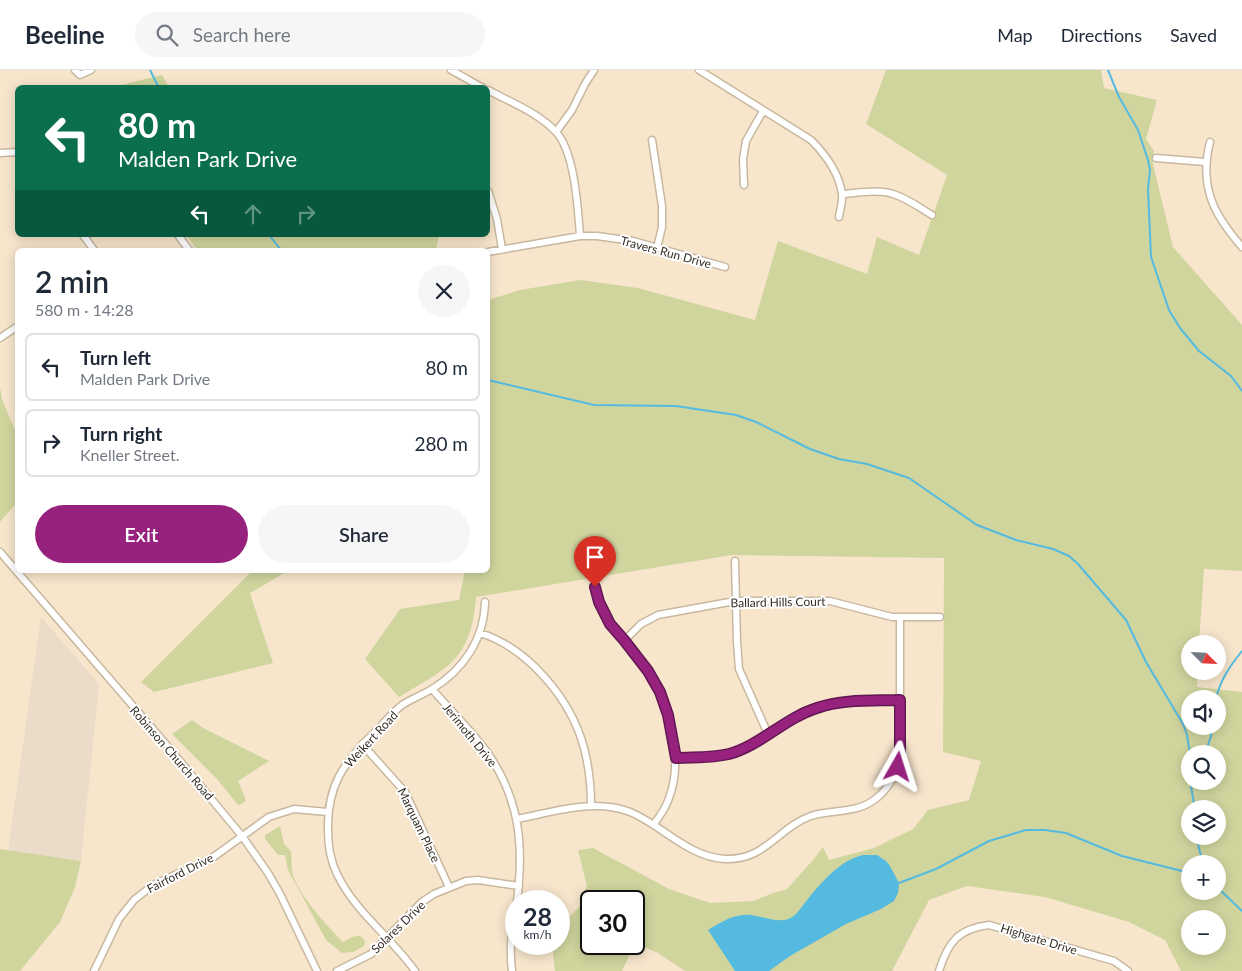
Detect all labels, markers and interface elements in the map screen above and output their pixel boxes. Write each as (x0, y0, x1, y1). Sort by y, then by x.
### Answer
search box (135, 12, 485, 57)
text: Beeline (25, 20, 105, 49)
icon: search (153, 21, 181, 49)
text: Search here (193, 23, 291, 46)
text: Map (997, 24, 1033, 46)
text: Directions (1061, 24, 1142, 46)
text: Saved (1170, 24, 1217, 46)
text: 80 m (118, 103, 196, 145)
icon: left (35, 105, 100, 170)
text: Malden Park Drive (118, 145, 297, 172)
icon: left (186, 200, 214, 228)
icon: ahead (239, 200, 267, 228)
icon: right (292, 200, 320, 228)
street label: Travers Run Drive (619, 233, 713, 271)
text: 2 min (35, 263, 109, 299)
button: close (418, 265, 470, 317)
text: 580 m · 14:28 (35, 300, 134, 319)
text: Turn left (80, 346, 151, 369)
icon: left (37, 353, 65, 381)
text: 80 m (425, 356, 468, 379)
text: Malden Park Drive (80, 369, 210, 388)
text: Turn right (80, 422, 162, 445)
icon: right (37, 429, 65, 457)
text: 280 m (414, 432, 468, 455)
text: Kneller Street. (80, 445, 179, 464)
button: Exit (35, 505, 248, 563)
button: Share (258, 505, 470, 563)
pin (574, 536, 616, 587)
icon: arrive (581, 543, 609, 571)
street label: Ballard Hills Court (730, 594, 826, 610)
north arrow (1181, 635, 1226, 680)
map controls (1181, 635, 1226, 955)
button: sound (1181, 690, 1226, 735)
street label: Jerimoth Drive (440, 700, 500, 770)
street label: Robinson Church Road (127, 703, 217, 803)
street label: Weikert Road (341, 708, 401, 770)
position arrow (871, 740, 923, 792)
button: search (1181, 745, 1226, 790)
street label: Marquam Place (394, 785, 444, 865)
button: layers (1181, 800, 1226, 845)
street label: Fairford Drive (144, 850, 216, 896)
button: + (1181, 855, 1226, 900)
speed limit sign: 30 (580, 890, 645, 955)
street label: Solares Drive (368, 897, 428, 957)
text: 28 (523, 901, 552, 931)
button: − (1181, 910, 1226, 955)
street label: Highgate Drive (999, 920, 1079, 958)
text: km/h (523, 927, 552, 942)

